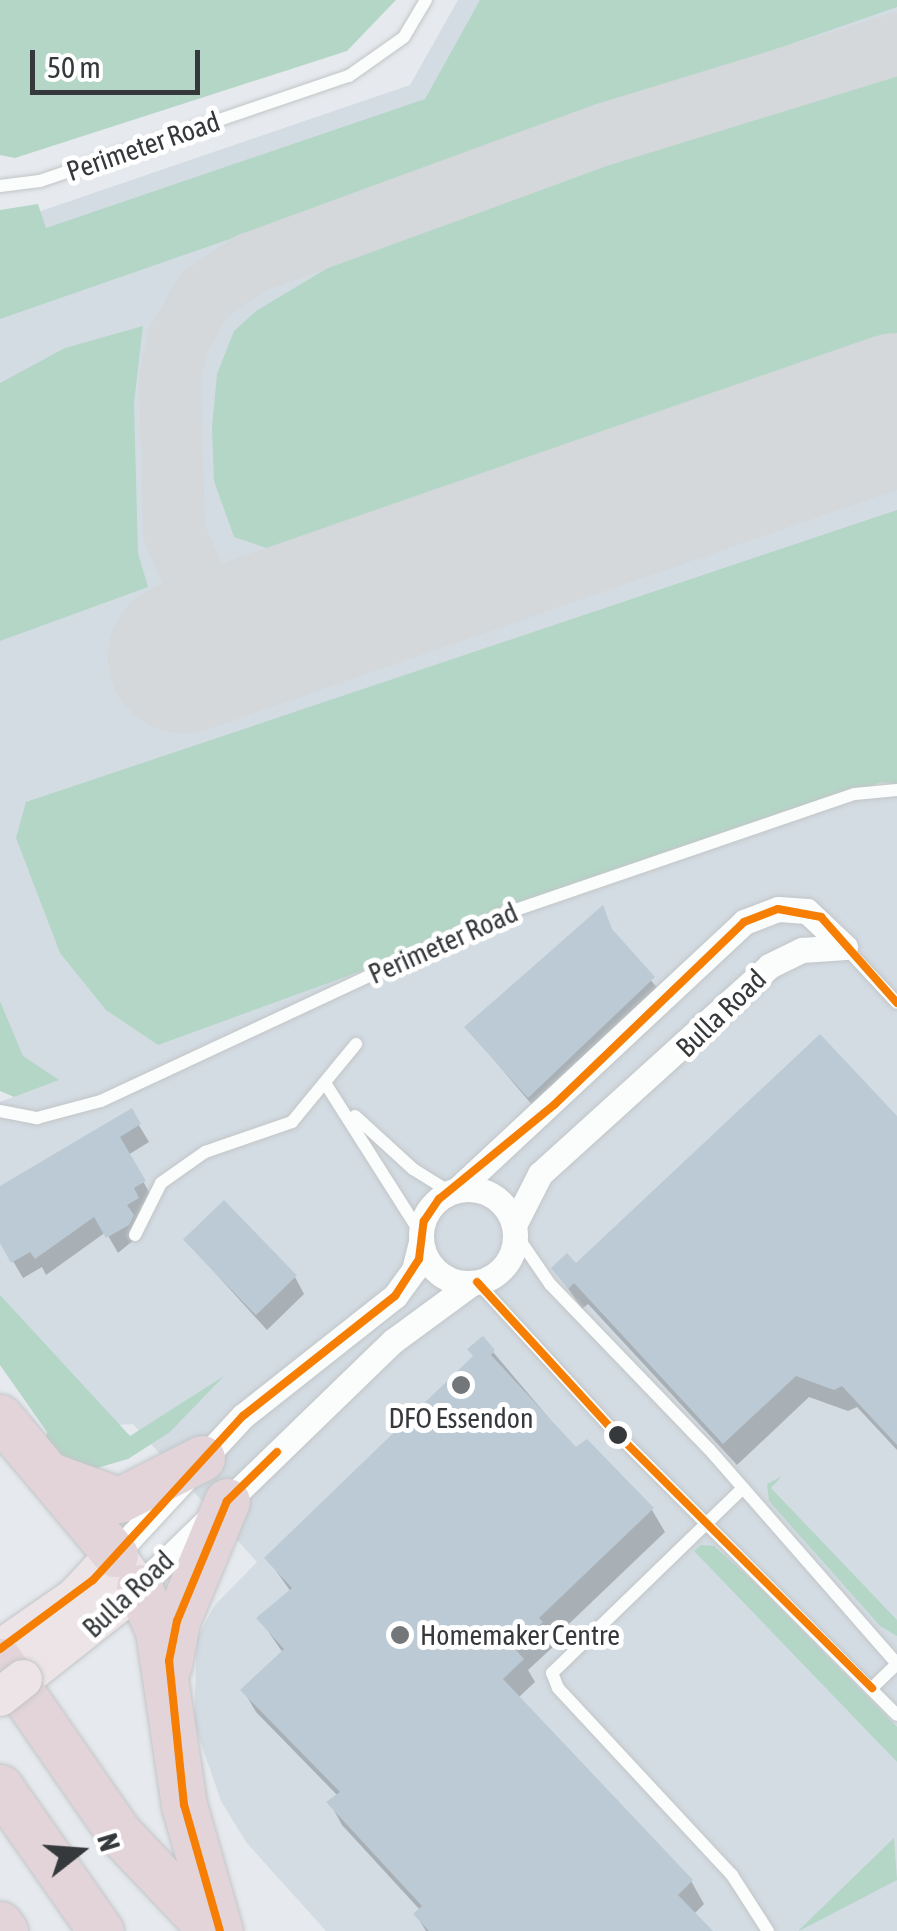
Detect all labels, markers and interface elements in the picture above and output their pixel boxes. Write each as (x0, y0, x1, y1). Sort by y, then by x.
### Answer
scale bar (35, 30, 205, 92)
text: 50 m (47, 50, 101, 84)
street label: Perimeter Road (62, 104, 224, 188)
street label: Perimeter Road (363, 895, 523, 991)
street label: Bulla Road (669, 962, 773, 1064)
marker: DFO Essendon (450, 1374, 472, 1396)
place label: DFO Essendon (388, 1401, 534, 1435)
unlabelled marker (608, 1425, 628, 1445)
street label: Bulla Road (76, 1544, 180, 1644)
place label: Homemaker Centre (420, 1618, 620, 1652)
marker: Homemaker Centre (389, 1624, 411, 1646)
north arrow (30, 1801, 130, 1901)
text: N (91, 1830, 126, 1855)

